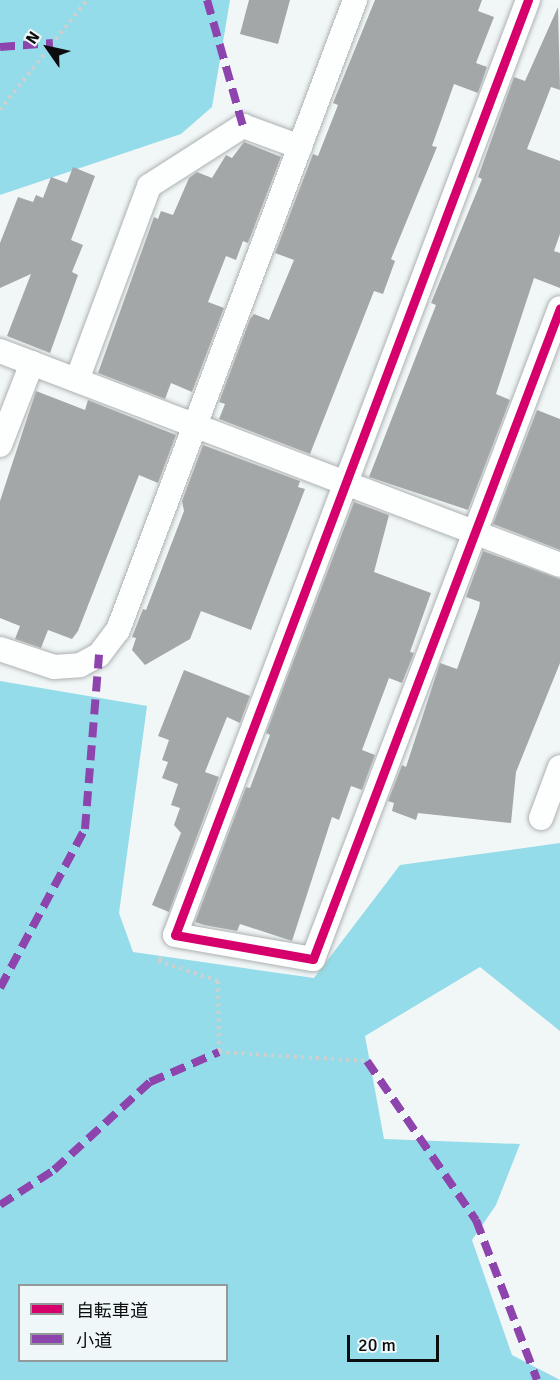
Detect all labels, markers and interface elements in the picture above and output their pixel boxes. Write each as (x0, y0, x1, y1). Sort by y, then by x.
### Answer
north arrow (18, 18, 78, 78)
text: N (22, 28, 44, 48)
legend (18, 1284, 228, 1362)
text: 自転車道 (76, 1300, 148, 1322)
scale bar (350, 1323, 442, 1361)
text: 小道 (76, 1330, 112, 1352)
text: 20 m (358, 1334, 396, 1356)

